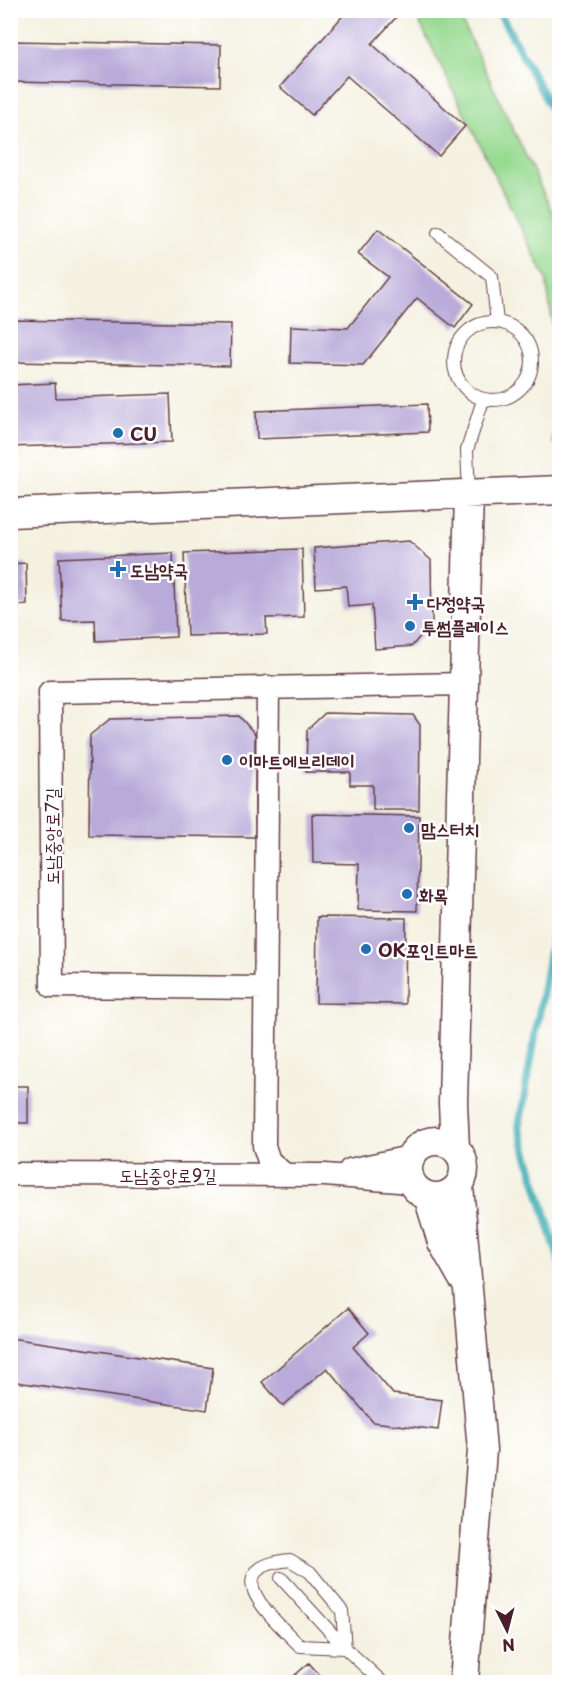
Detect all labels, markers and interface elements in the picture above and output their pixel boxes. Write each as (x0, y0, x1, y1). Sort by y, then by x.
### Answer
place label: CU (130, 420, 157, 447)
marker: CU (111, 426, 125, 440)
place label: 도남약국 (130, 556, 188, 583)
marker: 도남약국 (111, 562, 125, 576)
place label: 다정약국 (427, 589, 485, 616)
marker: 다정약국 (408, 595, 422, 609)
place label: 투썸플레이스 (422, 613, 509, 640)
marker: 투썸플레이스 (403, 619, 417, 633)
place label: 이마트에브리데이 (239, 747, 355, 774)
marker: 이마트에브리데이 (220, 753, 234, 767)
street label: 도남중앙로7길 (38, 787, 65, 885)
place label: 맘스터치 (421, 815, 479, 842)
marker: 맘스터치 (402, 821, 416, 835)
place label: 화목 (419, 881, 448, 908)
marker: 화목 (400, 887, 414, 901)
place label: OK포인트마트 (378, 936, 478, 963)
marker: OK포인트마트 (359, 942, 373, 956)
street label: 도남중앙로9길 (119, 1161, 217, 1188)
north arrow (477, 1600, 537, 1660)
text: N (501, 1633, 516, 1659)

